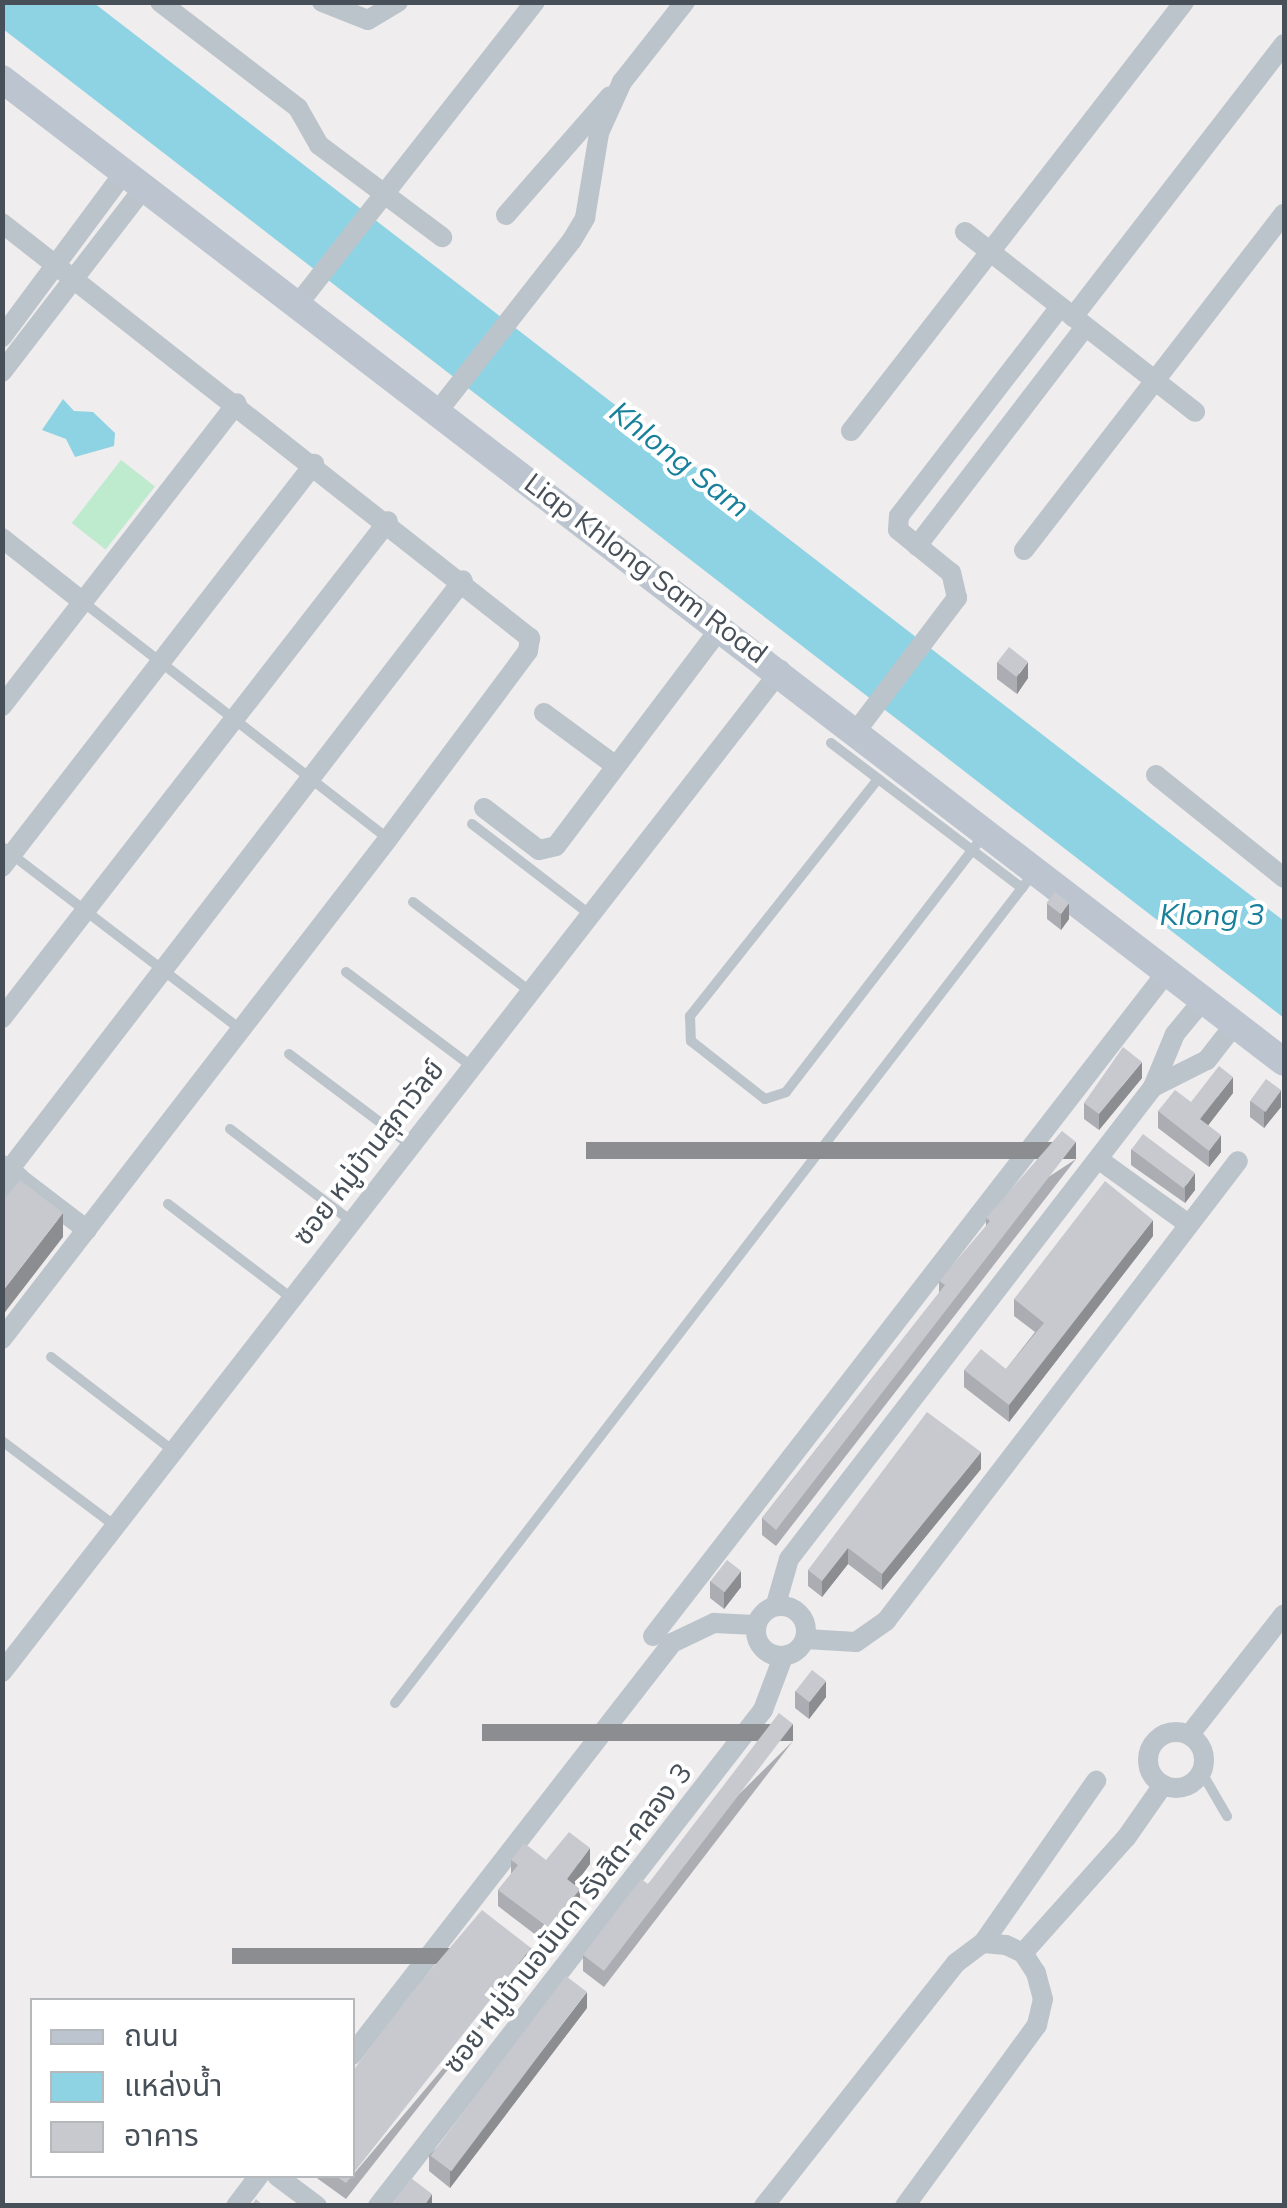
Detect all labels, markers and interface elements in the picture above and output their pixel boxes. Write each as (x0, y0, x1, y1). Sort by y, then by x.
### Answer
water label: Khlong Sam (603, 393, 757, 525)
street label: Liap Khlong Sam Road (518, 466, 774, 670)
water label: Klong 3 (1160, 896, 1264, 932)
street label: ซอย หมู่บ้านสุภาวัลย์ (285, 1053, 451, 1251)
street label: ซอย หมู่บ้านอนันดา รังสิต-คลอง 3 (436, 1756, 698, 2080)
legend (30, 1998, 355, 2178)
text: ถนน (124, 2016, 179, 2054)
text: แหล่งน้ำ (124, 2066, 222, 2104)
text: อาคาร (124, 2116, 199, 2154)

